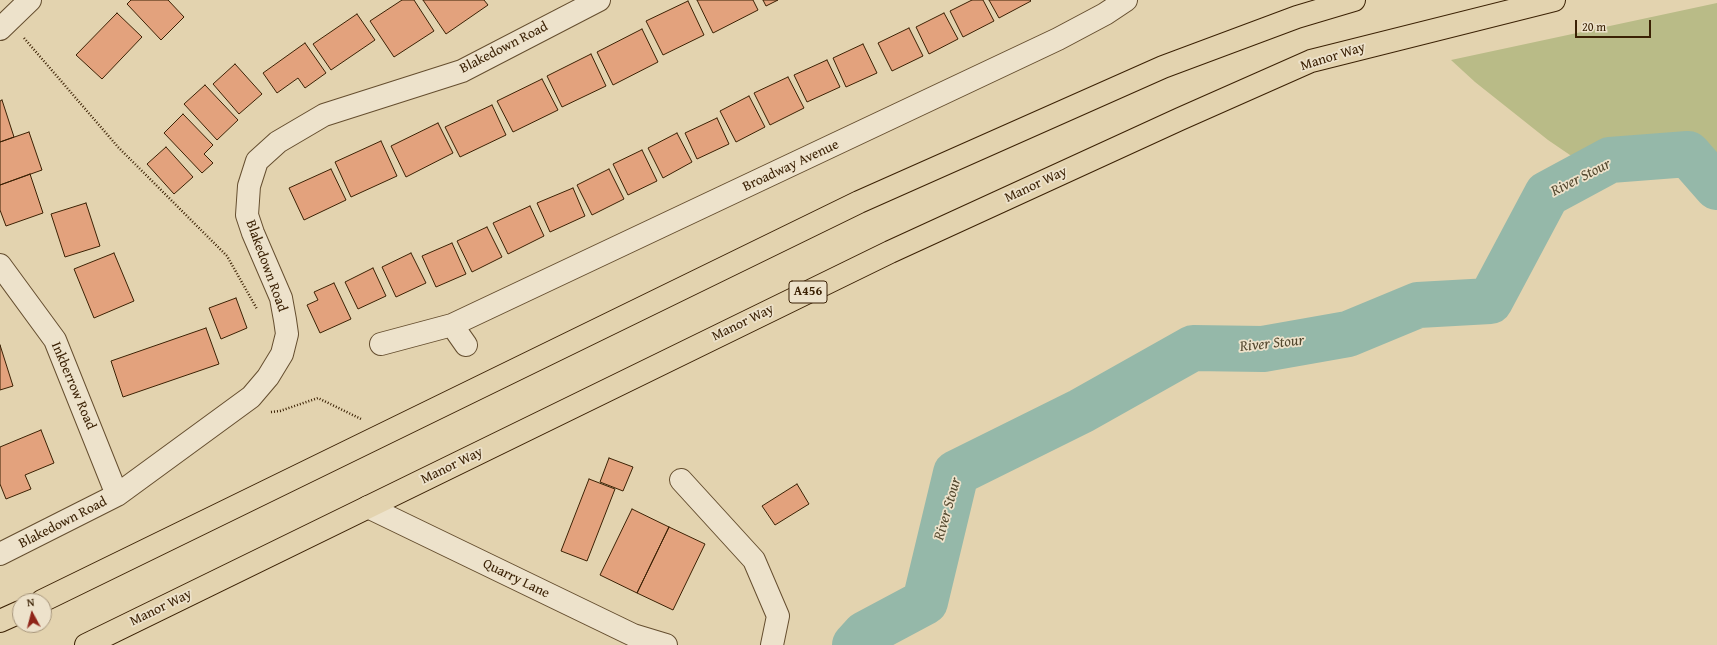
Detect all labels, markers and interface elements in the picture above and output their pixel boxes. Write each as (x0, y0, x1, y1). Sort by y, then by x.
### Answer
scale bar (1577, 12, 1653, 38)
text: 20 m (1582, 18, 1606, 35)
street label: Blakedown Road (457, 19, 551, 77)
street label: Manor Way (1299, 39, 1367, 75)
street label: Broadway Avenue (740, 136, 842, 196)
water label: River Stour (1548, 155, 1614, 201)
street label: Manor Way (1002, 163, 1070, 207)
street label: Blakedown Road (242, 218, 290, 314)
road number: A456 (789, 281, 827, 303)
street label: Manor Way (709, 301, 777, 345)
water label: River Stour (1239, 332, 1305, 356)
street label: Inkberrow Road (47, 340, 99, 432)
street label: Manor Way (418, 444, 486, 488)
water label: River Stour (930, 476, 966, 542)
street label: Blakedown Road (16, 494, 110, 552)
street label: Quarry Lane (480, 556, 552, 602)
street label: Manor Way (127, 586, 195, 630)
north arrow (12, 593, 52, 633)
text: N (26, 594, 35, 610)

